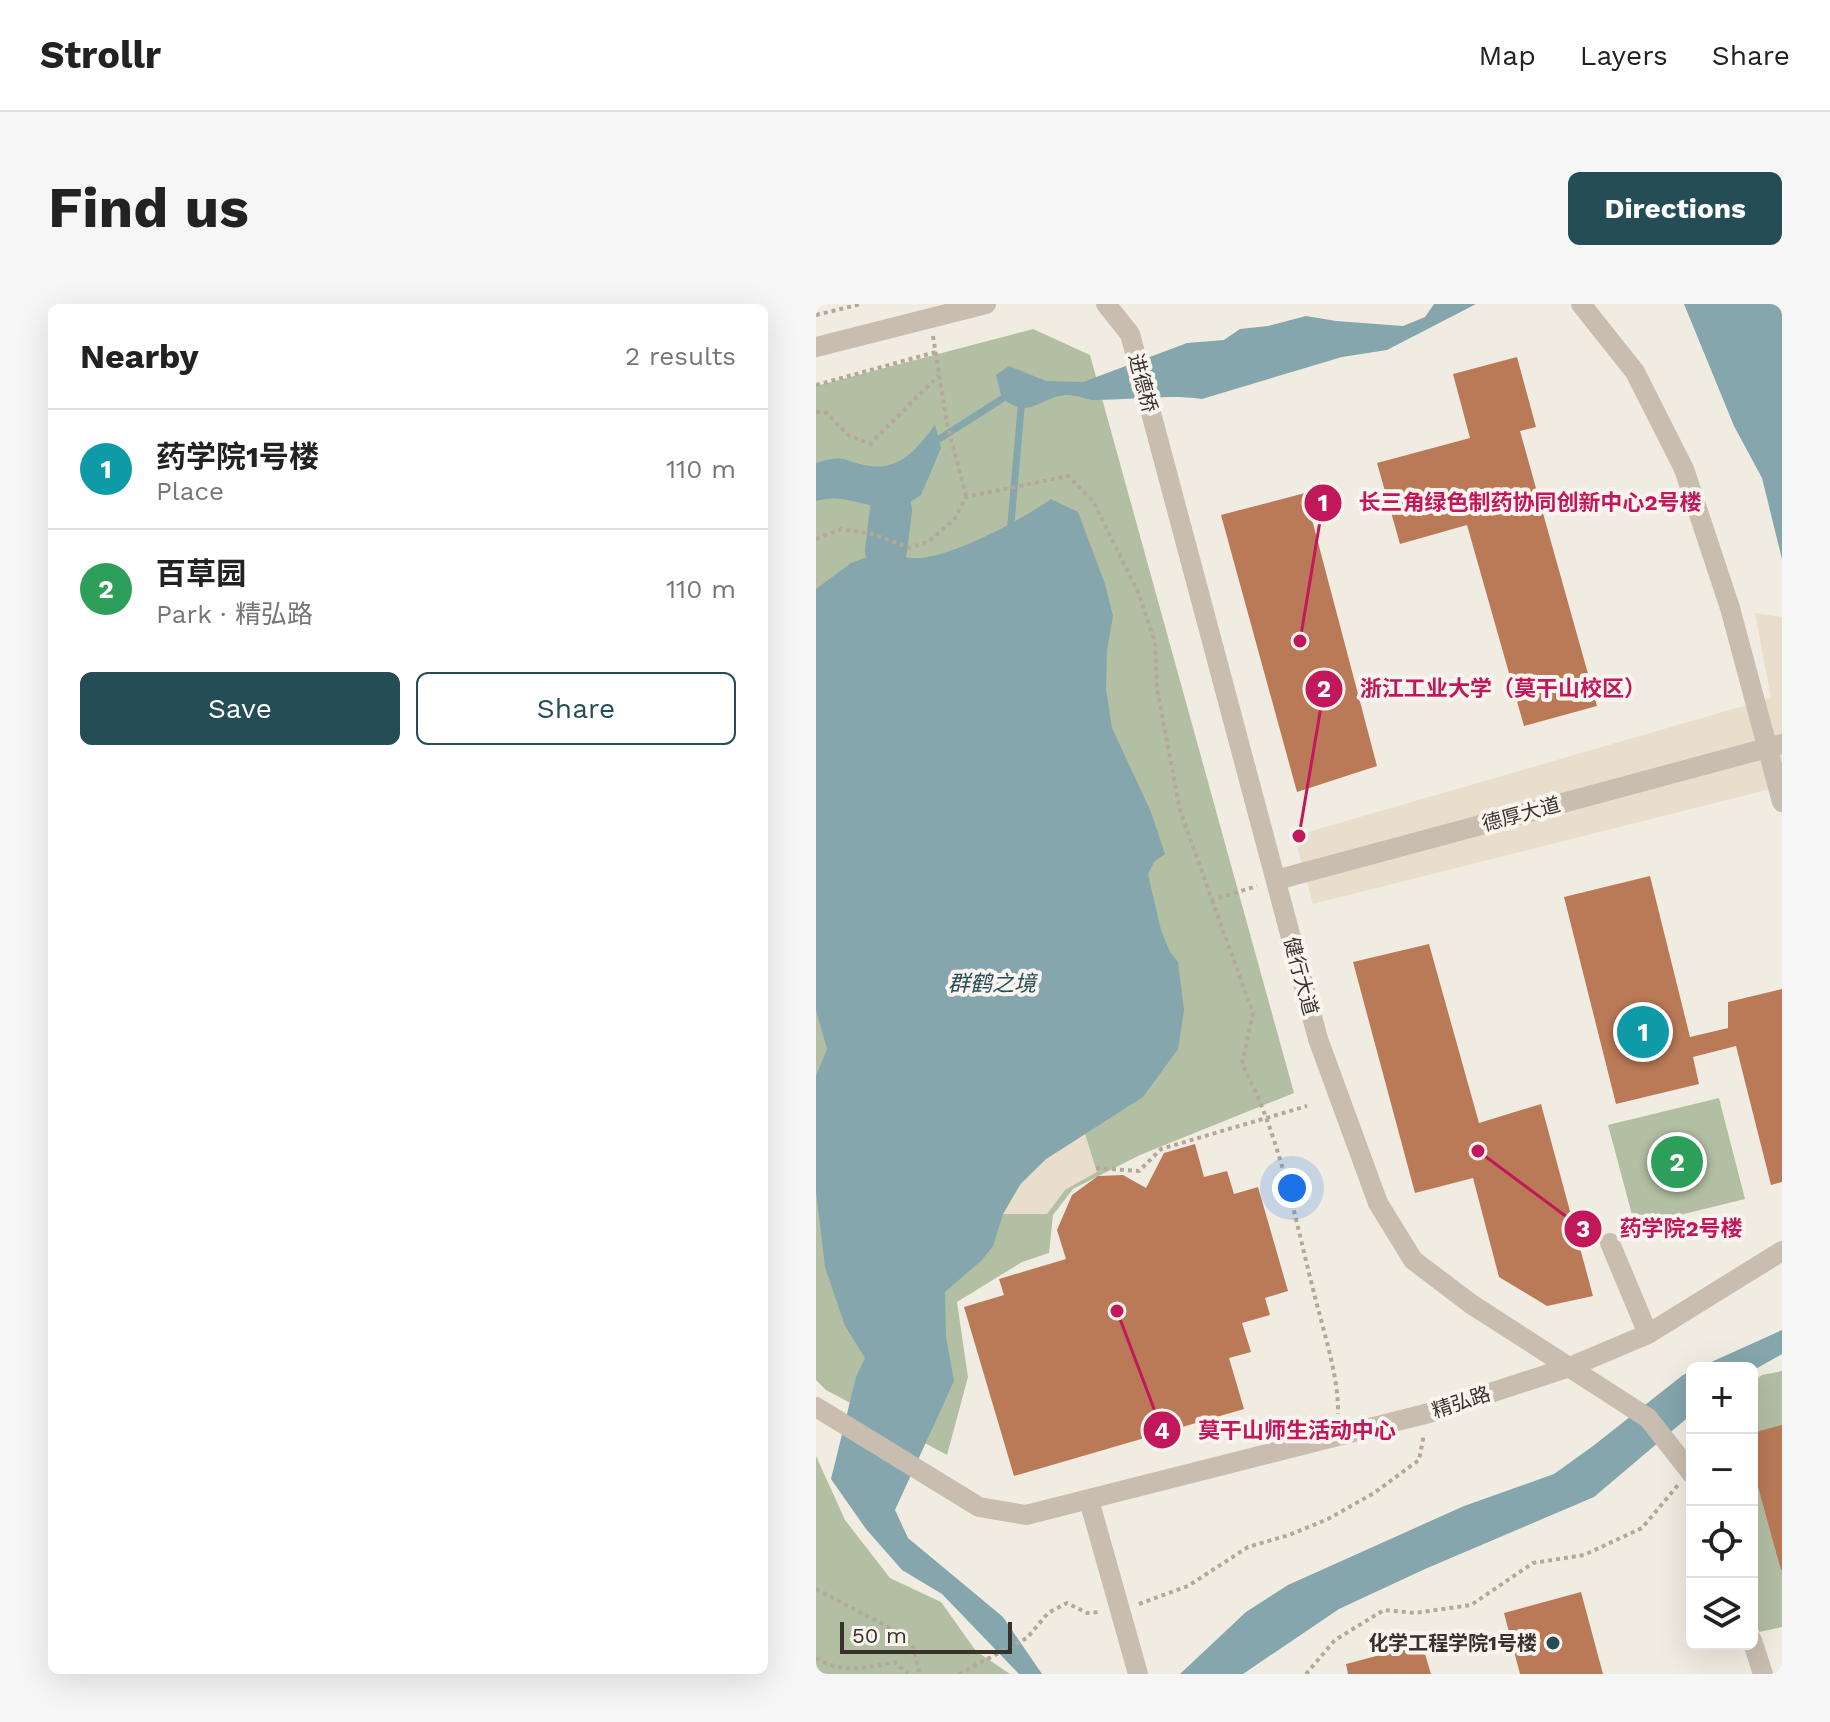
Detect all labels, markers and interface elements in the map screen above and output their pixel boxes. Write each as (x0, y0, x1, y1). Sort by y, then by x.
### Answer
text: Strollr (40, 33, 161, 77)
text: Map (1479, 39, 1536, 72)
text: Layers (1580, 39, 1668, 72)
text: Share (1712, 39, 1790, 72)
button: Directions (1568, 172, 1782, 245)
text: Find us (48, 175, 249, 241)
text: Nearby (80, 336, 199, 376)
text: 2 results (625, 341, 736, 371)
street label: 进德桥 (1124, 351, 1162, 415)
text: 药学院1号楼 (156, 439, 319, 474)
text: 1 (100, 454, 112, 484)
text: 110 m (666, 454, 736, 484)
text: Place (156, 476, 224, 506)
callout: 长三角绿色制药协同创新中心2号楼 (1303, 480, 1718, 526)
text: 1 (1318, 489, 1328, 517)
text: 长三角绿色制药协同创新中心2号楼 (1358, 490, 1702, 515)
text: 百草园 (156, 556, 246, 591)
text: 2 (98, 574, 114, 604)
text: 110 m (666, 574, 736, 604)
text: Park · 精弘路 (156, 599, 313, 629)
callout: 浙江工业大学（莫干山校区） (1304, 666, 1662, 712)
button: Save (80, 672, 400, 745)
button: Share (416, 672, 736, 745)
text: 2 (1317, 675, 1331, 703)
text: 浙江工业大学（莫干山校区） (1360, 676, 1646, 701)
street label: 德厚大道 (1479, 792, 1563, 836)
street label: 健行大道 (1279, 934, 1323, 1018)
water label: 群鹤之境 (948, 971, 1039, 996)
pin: 1 (1617, 1002, 1669, 1062)
pin: 2 (1651, 1132, 1703, 1192)
your location (1272, 1168, 1312, 1208)
callout: 药学院2号楼 (1563, 1206, 1758, 1252)
text: 3 (1576, 1215, 1590, 1243)
text: 药学院2号楼 (1619, 1216, 1743, 1241)
map controls (1686, 1362, 1758, 1650)
button: + (1686, 1362, 1758, 1434)
street label: 精弘路 (1429, 1381, 1493, 1423)
callout: 莫干山师生活动中心 (1142, 1407, 1412, 1453)
text: 4 (1154, 1417, 1170, 1445)
text: 莫干山师生活动中心 (1198, 1418, 1396, 1443)
button: − (1686, 1434, 1758, 1506)
button: locate (1686, 1506, 1758, 1578)
button: layers (1686, 1578, 1758, 1650)
scale bar (840, 1618, 1012, 1654)
text: 50 m (852, 1623, 907, 1648)
place label: 化学工程学院1号楼 (1368, 1631, 1537, 1655)
marker: 化学工程学院1号楼 (1544, 1634, 1562, 1652)

